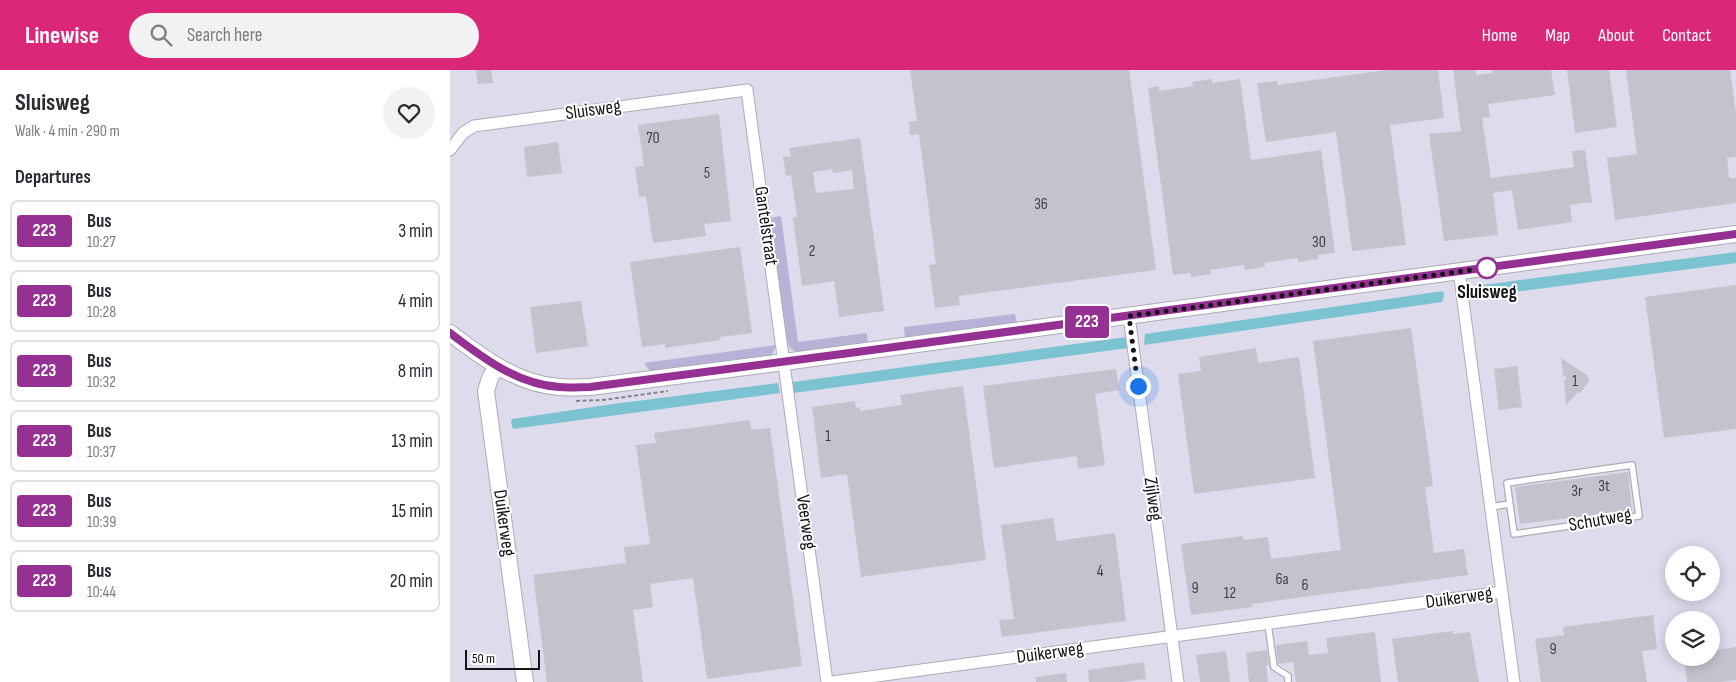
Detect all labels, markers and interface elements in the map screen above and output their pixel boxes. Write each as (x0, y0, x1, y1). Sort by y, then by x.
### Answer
search box (129, 13, 479, 58)
text: Linewise (25, 21, 99, 50)
icon: search (147, 21, 175, 49)
text: Search here (187, 24, 263, 47)
text: Home (1482, 25, 1517, 46)
text: Map (1545, 25, 1570, 46)
text: About (1598, 25, 1634, 46)
text: Contact (1662, 25, 1711, 46)
button: heart (383, 87, 435, 139)
text: Sluisweg (15, 88, 90, 117)
street label: Sluisweg (564, 95, 623, 125)
text: Walk · 4 min · 290 m (15, 122, 120, 141)
house number: 70 (646, 129, 660, 148)
house number: 5 (704, 164, 710, 183)
text: Departures (15, 166, 91, 189)
street label: Gantelstraat (749, 185, 783, 267)
house number: 36 (1034, 195, 1048, 214)
text: Bus (87, 210, 112, 233)
text: 223 (33, 220, 56, 241)
text: 3 min (398, 220, 433, 243)
text: 10:27 (87, 233, 116, 252)
house number: 30 (1312, 233, 1326, 252)
house number: 2 (809, 242, 815, 261)
marker: Sluisweg (1476, 257, 1498, 279)
text: Bus (87, 280, 112, 303)
place label: Sluisweg (1457, 281, 1517, 304)
text: 223 (33, 290, 56, 311)
text: 4 min (398, 290, 433, 313)
text: 10:28 (87, 303, 116, 322)
line badge: 223 (1058, 306, 1116, 338)
text: 223 (1075, 311, 1099, 332)
text: Bus (87, 350, 112, 373)
text: 223 (33, 360, 56, 381)
text: 8 min (398, 360, 433, 383)
house number: 1 (1572, 372, 1578, 391)
text: 10:32 (87, 373, 116, 392)
your location (1126, 374, 1151, 399)
text: Bus (87, 420, 112, 443)
house number: 1 (825, 427, 831, 446)
text: 223 (33, 430, 56, 451)
text: 13 min (392, 430, 433, 453)
text: 10:37 (87, 443, 116, 462)
street label: Zijlweg (1139, 476, 1168, 523)
house number: 3t (1598, 477, 1610, 496)
house number: 3r (1571, 482, 1583, 501)
street label: Duikerweg (488, 488, 520, 558)
text: Bus (87, 490, 112, 513)
street label: Veerweg (791, 493, 821, 551)
text: 223 (33, 500, 56, 521)
text: 15 min (392, 500, 433, 523)
street label: Schutweg (1567, 503, 1634, 537)
text: 10:39 (87, 513, 116, 532)
map controls (1665, 546, 1720, 666)
button: locate (1665, 546, 1720, 601)
text: Bus (87, 560, 112, 583)
house number: 4 (1097, 562, 1104, 581)
text: 223 (33, 570, 56, 591)
text: 20 min (390, 570, 433, 593)
house number: 6a (1275, 570, 1289, 589)
house number: 6 (1301, 576, 1309, 595)
house number: 9 (1191, 579, 1199, 598)
street label: Duikerweg (1424, 582, 1494, 614)
text: 10:44 (87, 583, 116, 602)
house number: 12 (1224, 584, 1236, 603)
button: layers (1665, 611, 1720, 666)
street label: Duikerweg (1015, 637, 1085, 669)
house number: 9 (1549, 640, 1557, 659)
scale bar (465, 647, 540, 670)
text: 50 m (472, 650, 495, 667)

